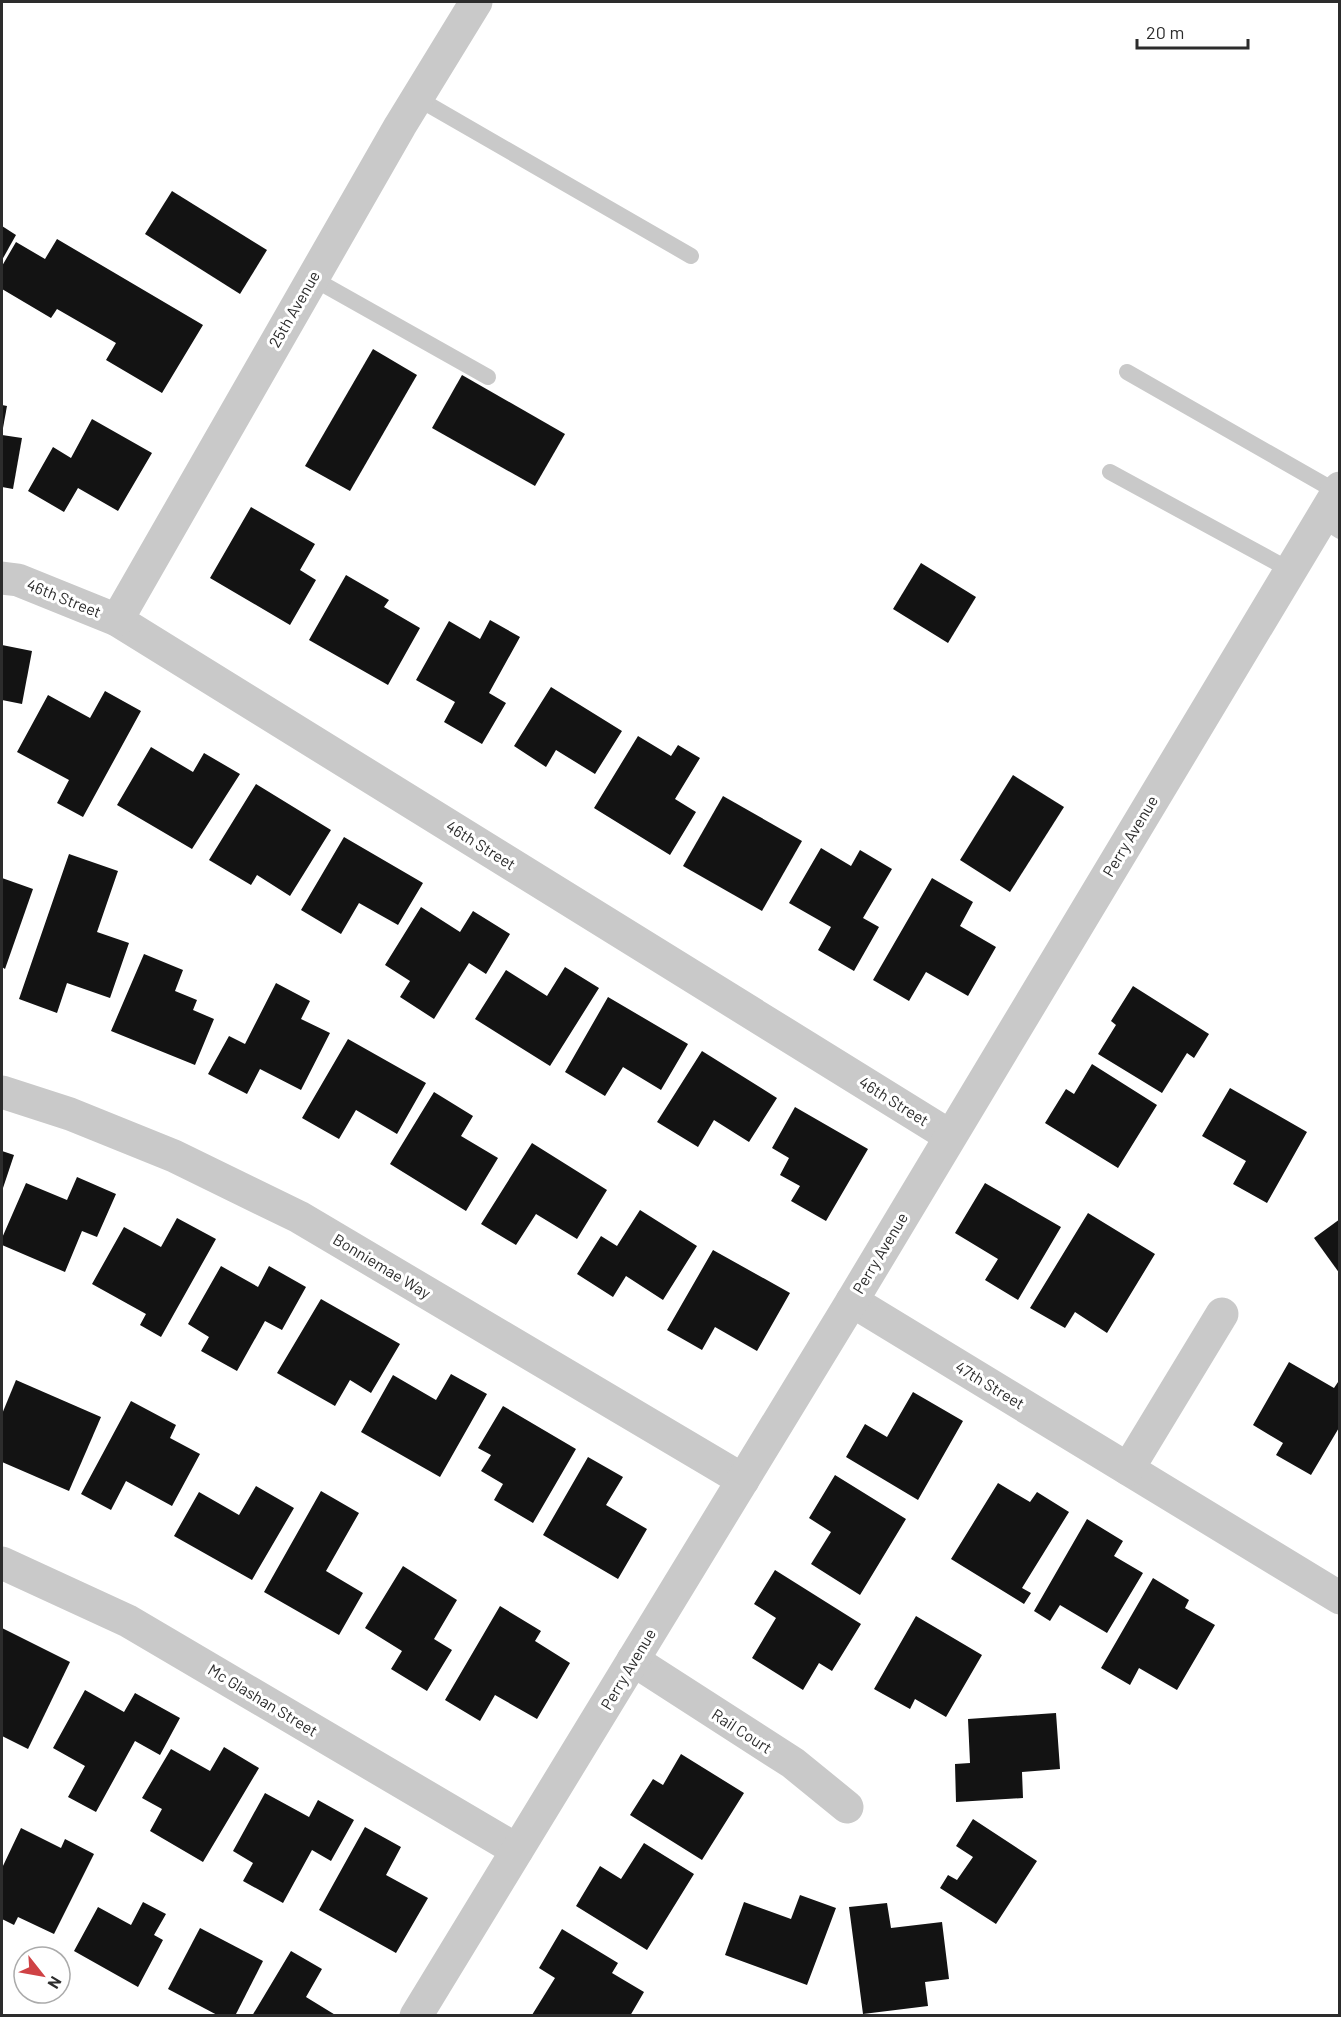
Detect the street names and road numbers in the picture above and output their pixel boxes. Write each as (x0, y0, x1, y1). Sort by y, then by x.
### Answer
street label: 25th Avenue (264, 267, 323, 350)
street label: 46th Street (24, 574, 104, 621)
street label: Perry Avenue (1098, 792, 1161, 880)
street label: 46th Street (443, 816, 520, 873)
street label: 46th Street (856, 1072, 933, 1129)
street label: Perry Avenue (848, 1209, 911, 1297)
street label: Bonniemae Way (330, 1229, 435, 1302)
street label: 47th Street (952, 1357, 1028, 1413)
street label: Perry Avenue (596, 1625, 659, 1713)
street label: Mc Glashan Street (205, 1659, 322, 1740)
street label: Rail Court (709, 1704, 776, 1757)

